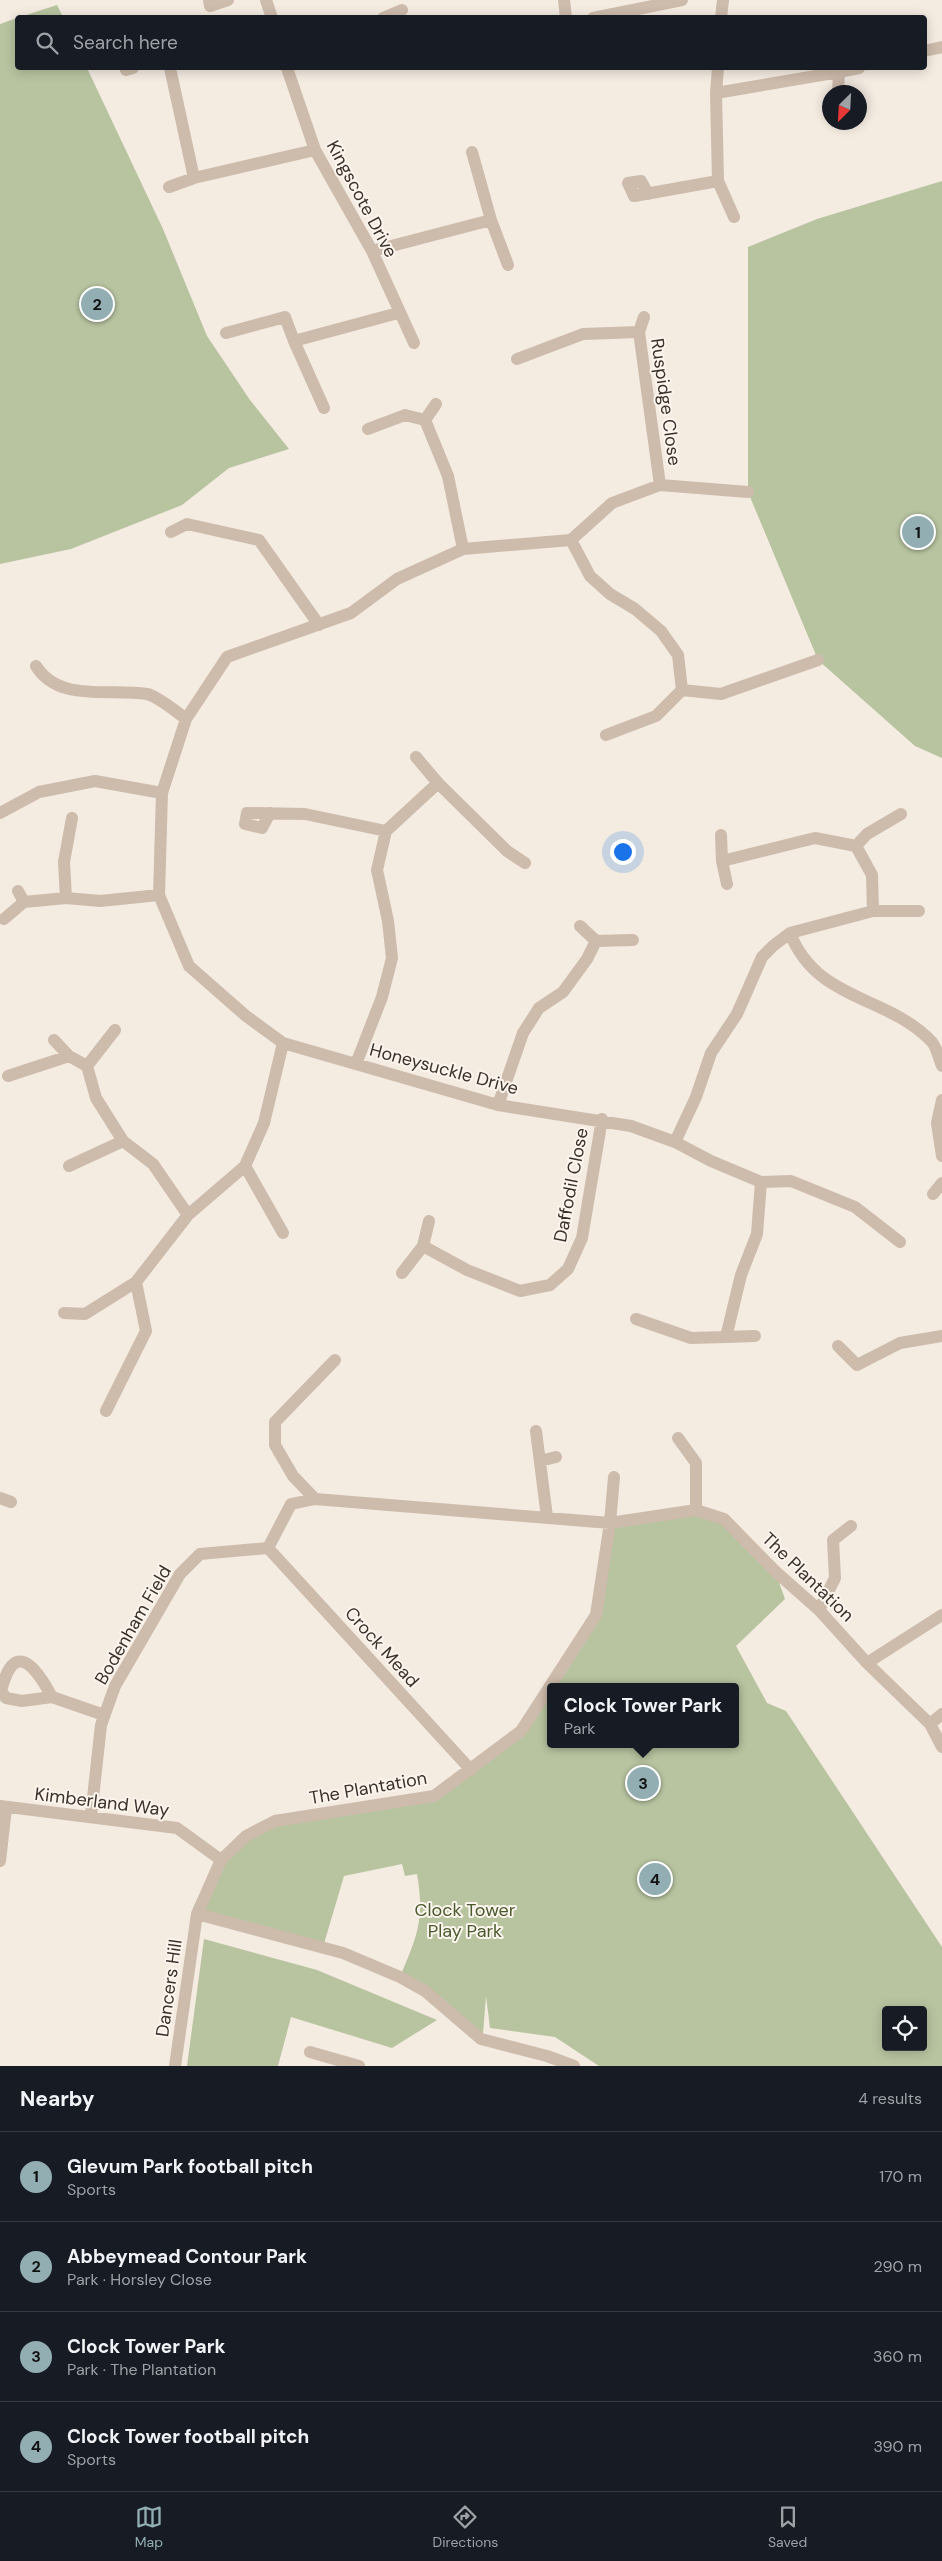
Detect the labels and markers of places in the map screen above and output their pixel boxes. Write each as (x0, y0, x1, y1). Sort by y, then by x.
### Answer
pin: 2 (81, 285, 113, 323)
pin: 1 (902, 513, 934, 551)
pin: 3 (627, 1764, 659, 1802)
pin: 4 (639, 1860, 671, 1898)

